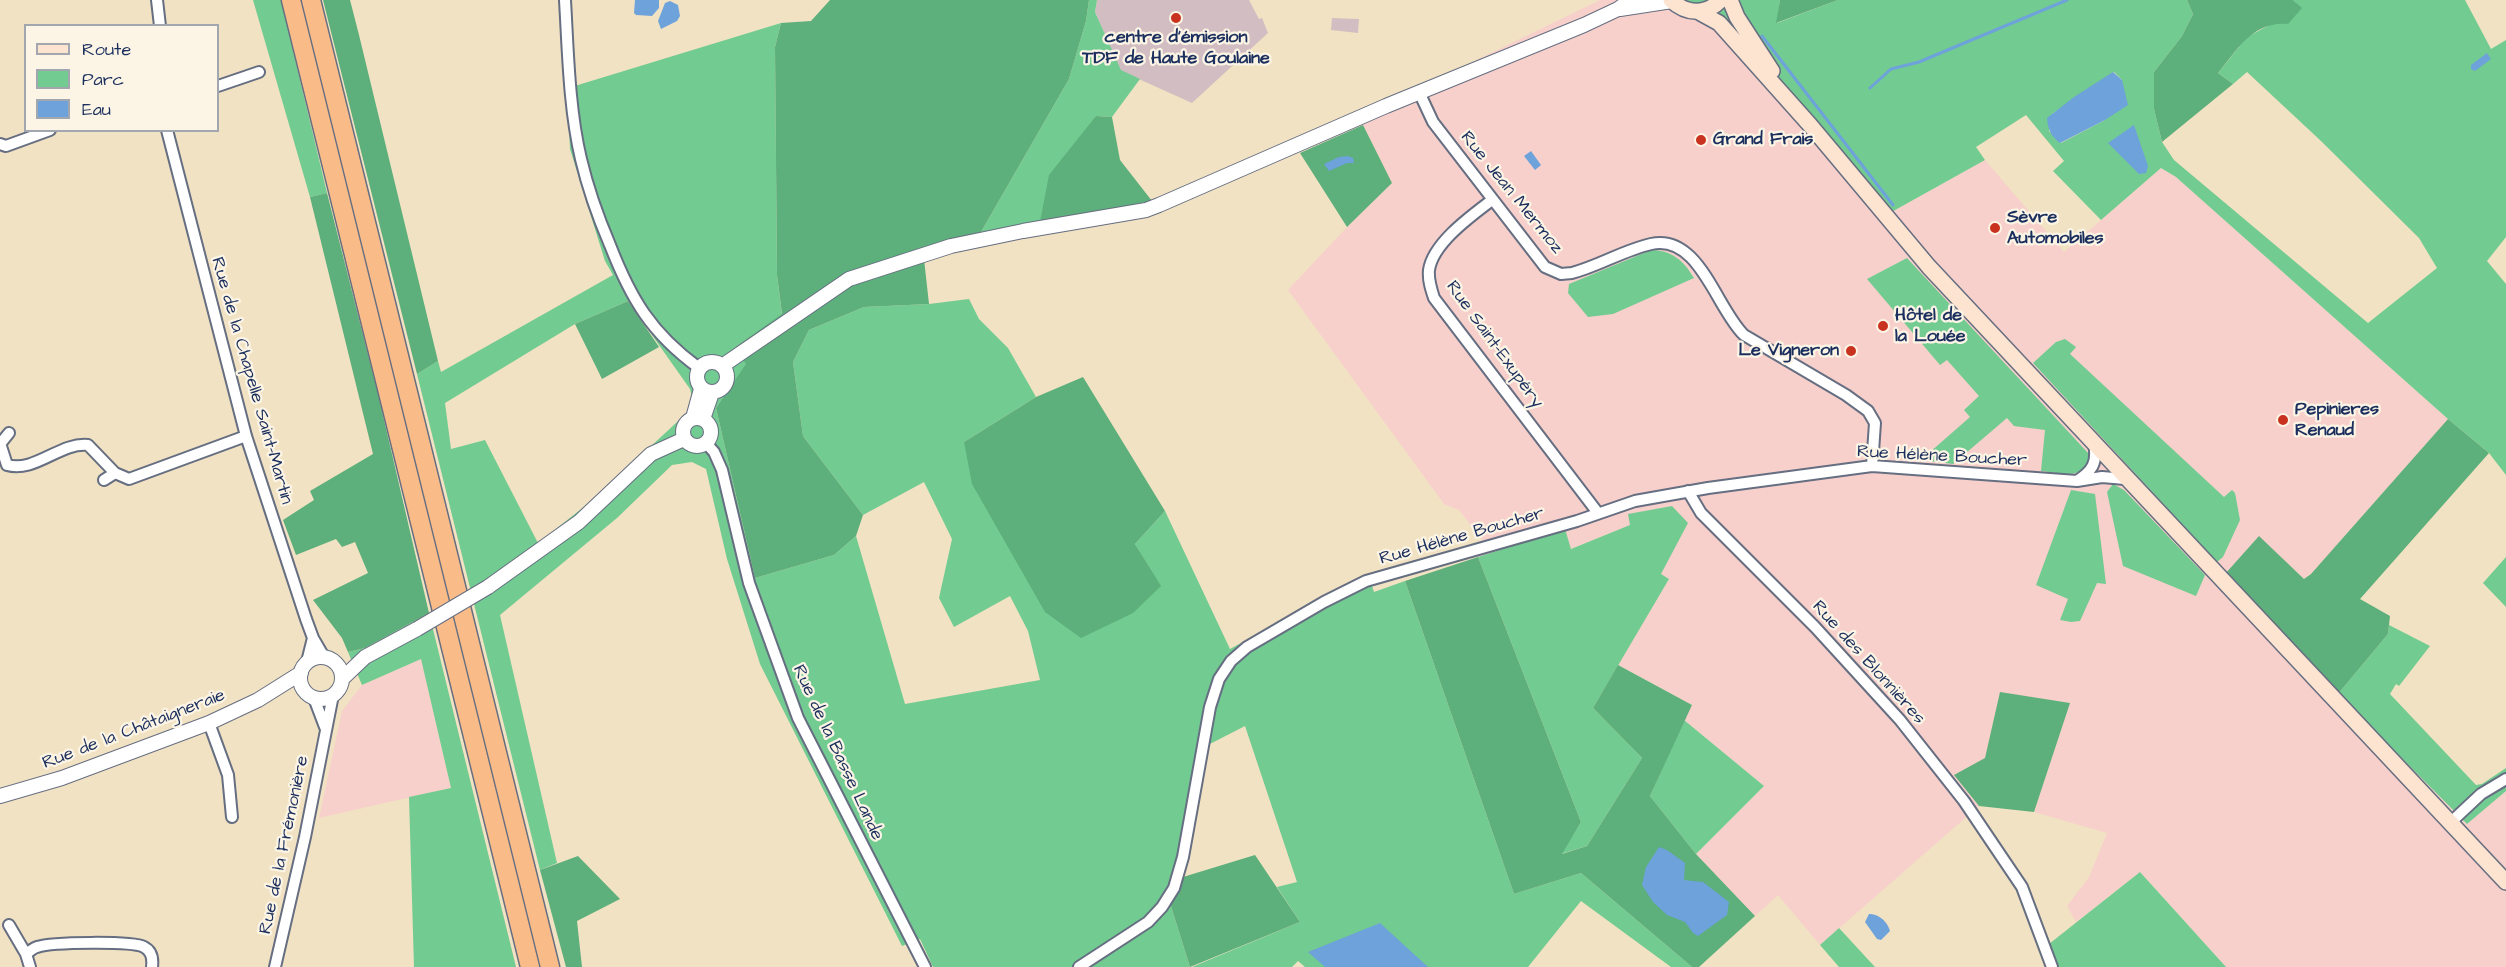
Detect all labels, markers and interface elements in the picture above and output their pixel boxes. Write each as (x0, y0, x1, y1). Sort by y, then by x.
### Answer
marker: centre d'émission TDF de Haute Goulaine (1169, 11, 1183, 25)
legend (24, 24, 219, 132)
place label: centre d'émission TDF de Haute Goulaine (1082, 27, 1270, 70)
text: Route (82, 37, 131, 62)
text: Parc (82, 67, 124, 92)
text: Eau (82, 97, 111, 122)
street label: Rue Jean Mermoz (1455, 127, 1567, 259)
place label: Grand Frais (1713, 129, 1813, 151)
marker: Grand Frais (1694, 133, 1708, 147)
place label: Sèvre Automobiles (2007, 207, 2104, 250)
marker: Sèvre Automobiles (1988, 221, 2002, 235)
street label: Rue de la Chapelle Saint-Martin (205, 255, 297, 507)
street label: Rue Saint-Exupéry (1441, 277, 1547, 413)
place label: Hôtel de la Louée (1895, 305, 1965, 348)
marker: Hôtel de la Louée (1876, 319, 1890, 333)
place label: Le Vigneron (1739, 340, 1839, 362)
marker: Le Vigneron (1844, 344, 1858, 358)
place label: Pepinieres Renaud (2295, 399, 2379, 442)
marker: Pepinieres Renaud (2276, 413, 2290, 427)
street label: Rue Hélène Boucher (1856, 442, 2028, 472)
street label: Rue Hélène Boucher (1377, 503, 1547, 571)
street label: Rue des Blonnières (1807, 597, 1929, 729)
street label: Rue de la Basse Lande (787, 662, 887, 844)
street label: Rue de la Châtaigneraie (40, 685, 228, 775)
street label: Rue de la Frémonière (256, 754, 314, 936)

